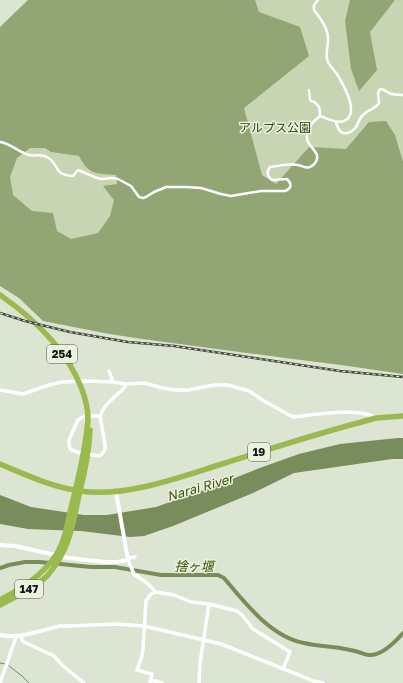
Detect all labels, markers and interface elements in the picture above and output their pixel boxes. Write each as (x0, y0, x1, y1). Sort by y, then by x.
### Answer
park label: アルプス公園 (239, 120, 311, 135)
road number: 254 (47, 345, 77, 363)
road number: 19 (248, 443, 270, 461)
water label: Narai River (165, 469, 237, 504)
water label: 捨ヶ堰 (174, 558, 216, 574)
road number: 147 (15, 580, 43, 598)

